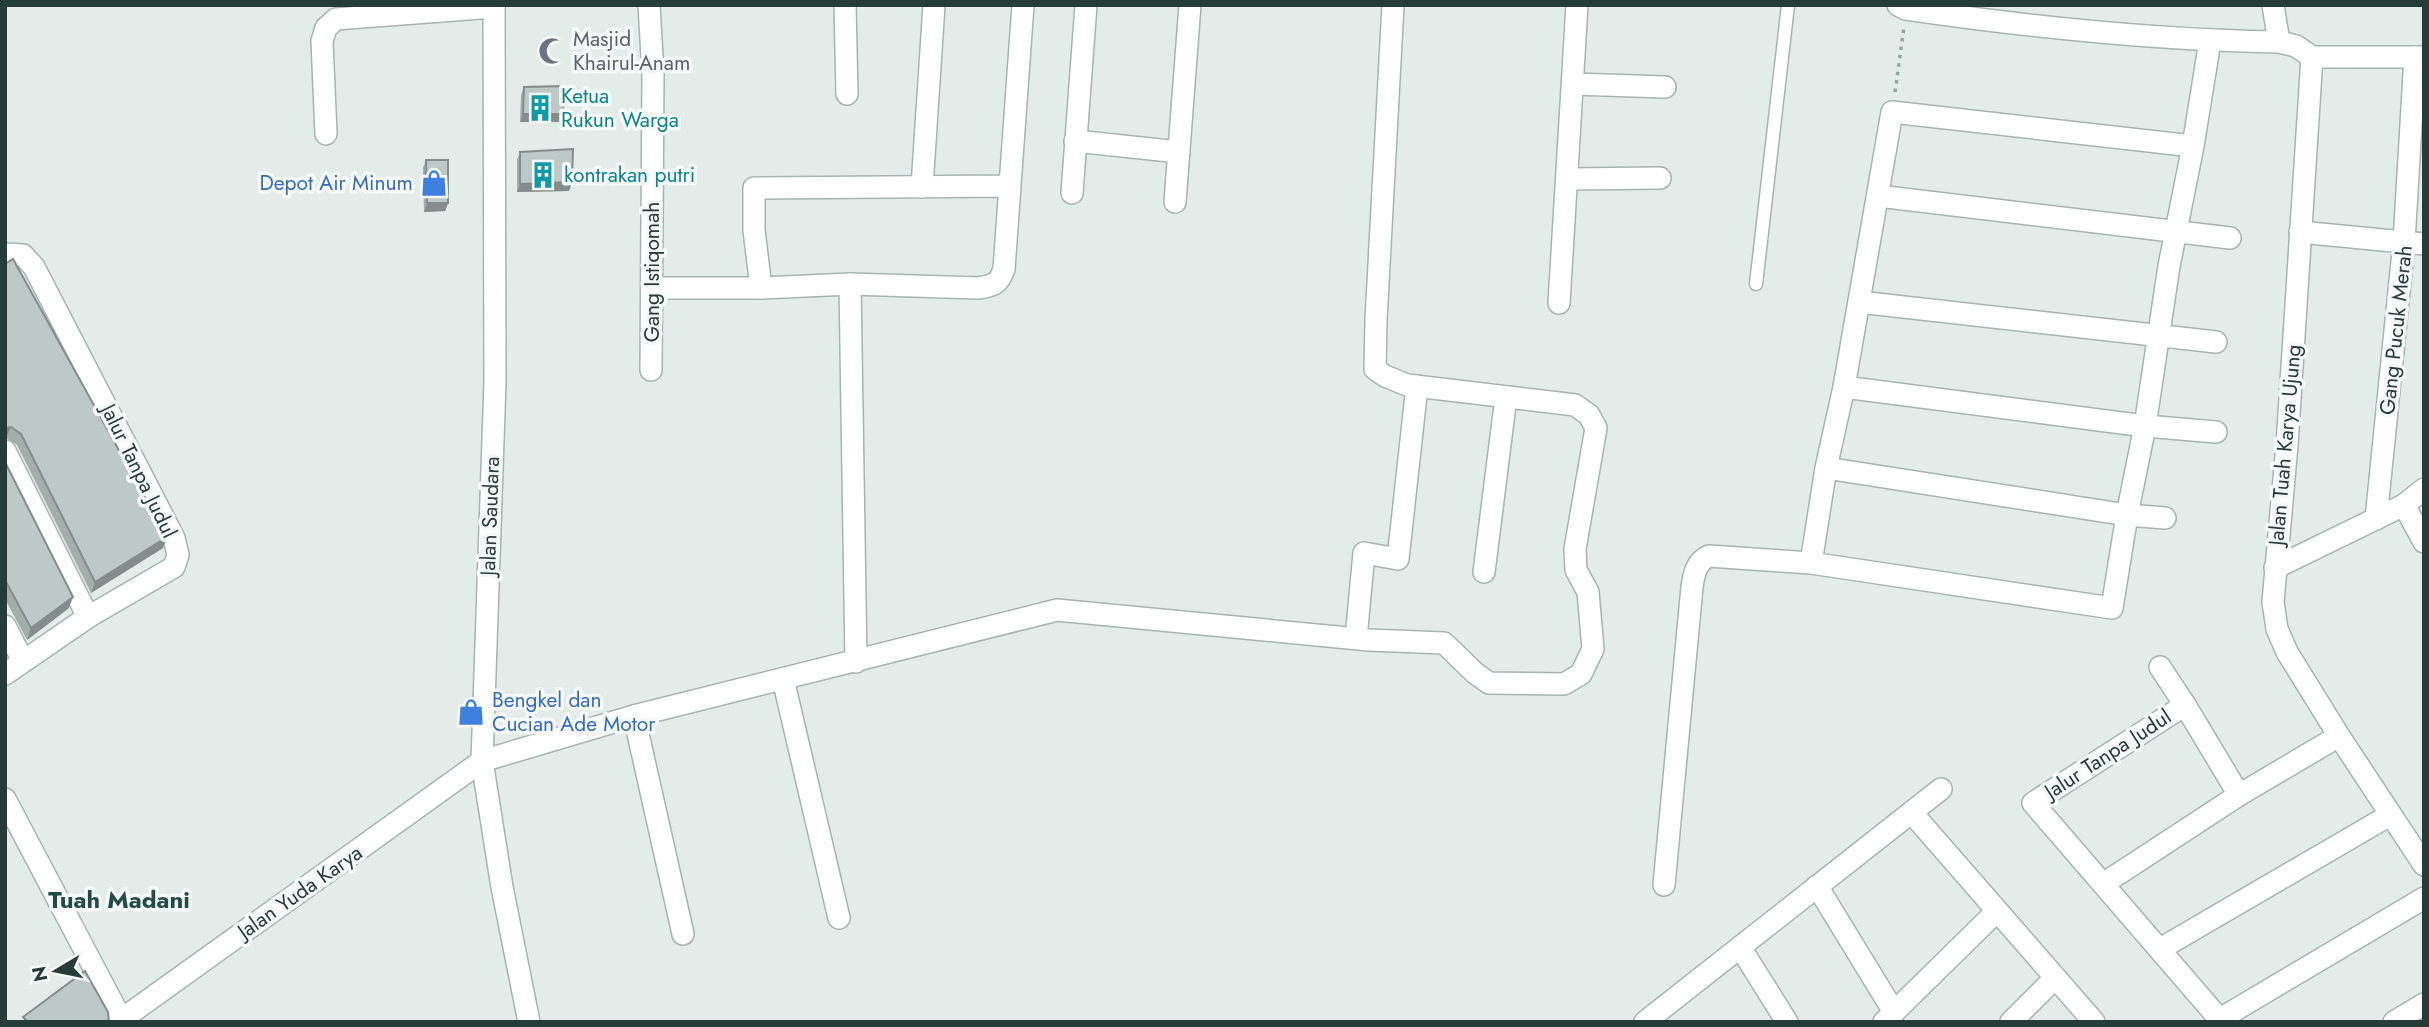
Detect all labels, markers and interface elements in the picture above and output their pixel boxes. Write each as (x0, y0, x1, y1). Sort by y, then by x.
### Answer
place label: Masjid Khairul-Anam (573, 24, 690, 78)
mosque icon: Masjid Khairul-Anam (537, 36, 567, 66)
place label: Ketua Rukun Warga (561, 81, 679, 135)
building icon: Ketua Rukun Warga (525, 93, 555, 123)
building icon: kontrakan putri (528, 160, 558, 190)
place label: kontrakan putri (564, 160, 695, 190)
place label: Depot Air Minum (259, 168, 413, 198)
shop icon: Depot Air Minum (419, 168, 449, 198)
street label: Gang Istiqomah (637, 202, 667, 342)
street label: Gang Pucuk Merah (2372, 244, 2420, 416)
street label: Jalan Tuah Karya Ujung (2261, 343, 2309, 550)
street label: Jalur Tanpa Judul (92, 396, 184, 543)
street label: Jalan Saudara (473, 456, 507, 579)
place label: Bengkel dan Cucian Ade Motor (492, 685, 656, 739)
shop icon: Bengkel dan Cucian Ade Motor (456, 697, 486, 727)
street label: Jalur Tanpa Judul (2036, 702, 2177, 808)
street label: Jalan Yuda Karya (229, 838, 368, 948)
district label: Tuah Madani (48, 882, 190, 917)
north arrow (21, 936, 91, 1006)
text: N (25, 964, 54, 984)

